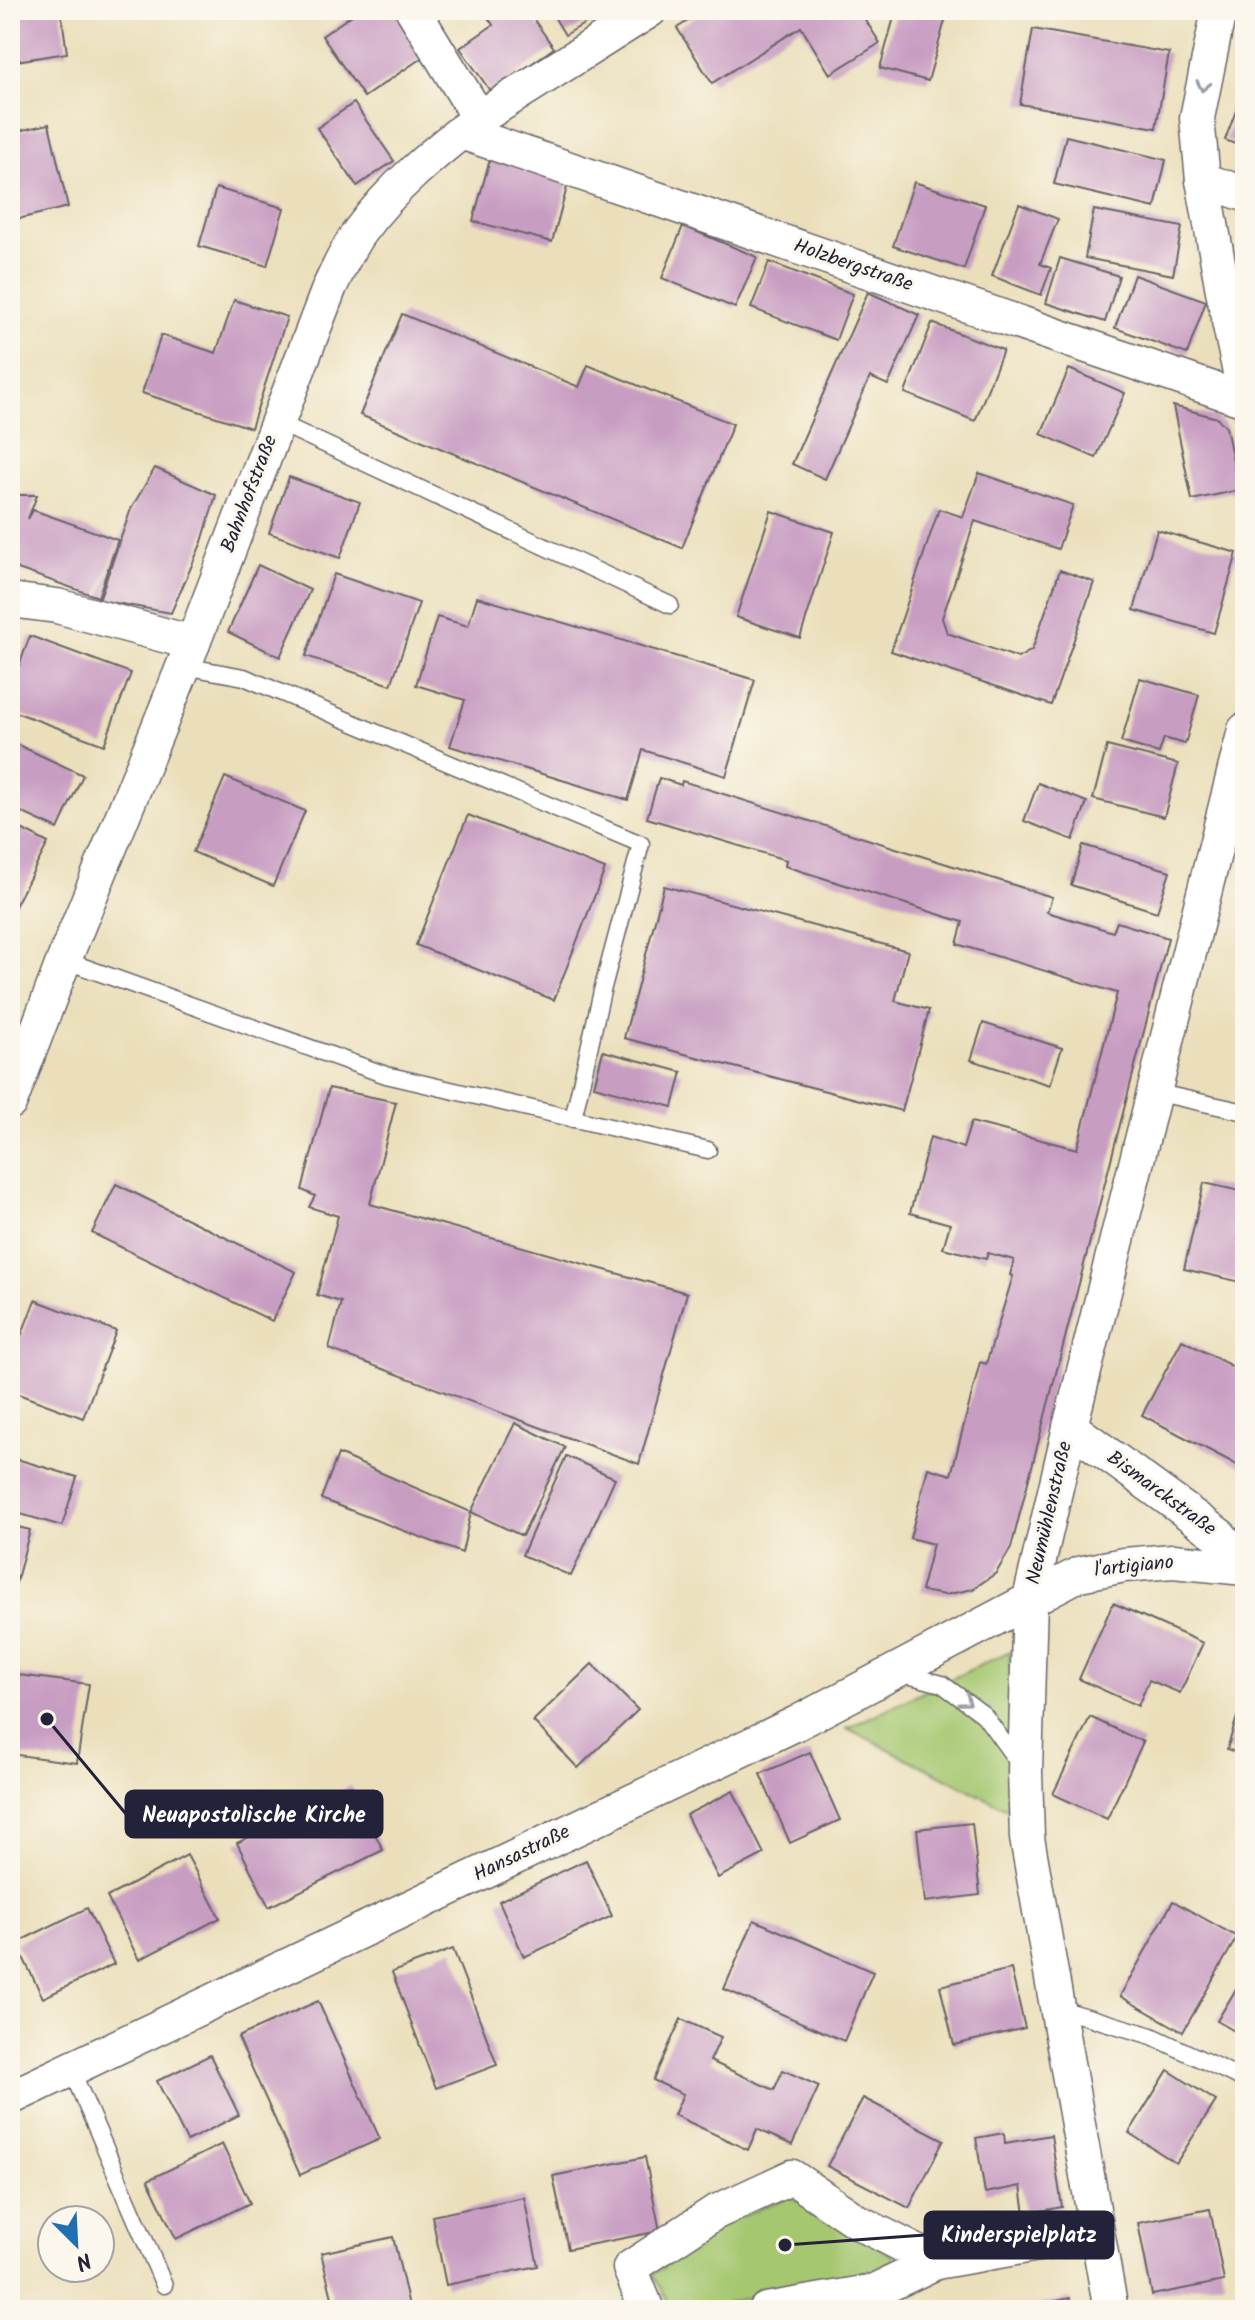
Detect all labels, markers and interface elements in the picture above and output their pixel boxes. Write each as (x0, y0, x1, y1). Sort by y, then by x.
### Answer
one-way arrow (1195, 79, 1212, 93)
street label: Holzbergstraße (789, 231, 917, 301)
street label: Bahnhofstraße (213, 430, 287, 558)
street label: Neumühlenstraße (1018, 1438, 1082, 1588)
street label: Bismarckstraße (1099, 1443, 1223, 1545)
street label: l'artigiano (1093, 1547, 1175, 1587)
one-way arrow (957, 1692, 971, 1706)
callout: Neuapostolische Kirche (126, 1791, 382, 1837)
text: Neuapostolische Kirche (142, 1799, 366, 1834)
street label: Hansastraße (468, 1817, 576, 1891)
north arrow (36, 2204, 116, 2284)
callout: Kinderspielplatz (925, 2212, 1113, 2258)
text: Kinderspielplatz (941, 2219, 1097, 2254)
text: N (70, 2241, 97, 2279)

